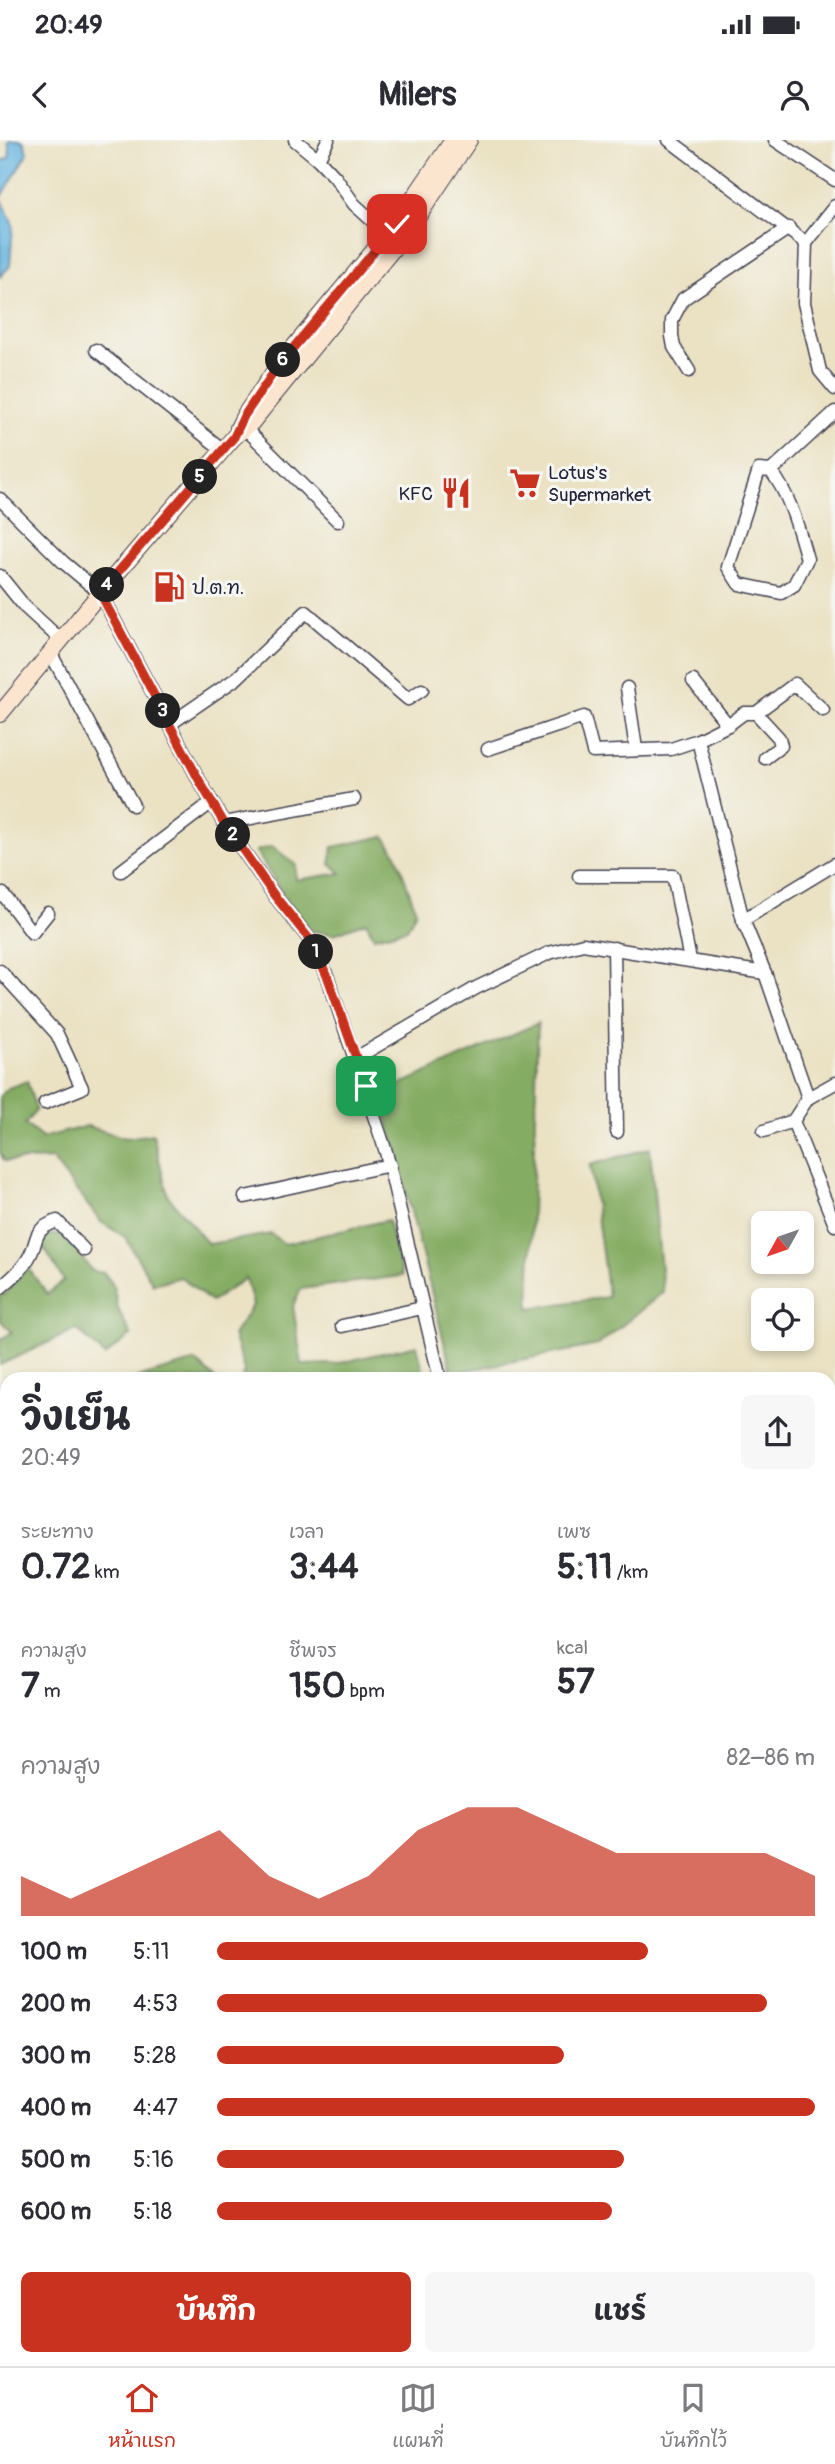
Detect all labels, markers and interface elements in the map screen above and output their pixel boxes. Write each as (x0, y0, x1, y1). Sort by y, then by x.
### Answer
text: 20:49 (35, 9, 103, 41)
text: Milers (379, 75, 456, 115)
icon: back (21, 76, 59, 114)
icon: person (776, 76, 814, 114)
pin (367, 194, 427, 254)
icon: check (378, 205, 416, 243)
pin: 6 (266, 342, 300, 378)
text: 6 (277, 347, 288, 371)
pin: 5 (182, 460, 218, 494)
place label: Lotus's Supermarket (548, 461, 652, 507)
text: 5 (194, 464, 205, 488)
supermarket icon: Lotus's Supermarket (508, 466, 542, 500)
restaurant icon: KFC (439, 476, 473, 510)
place label: KFC (398, 482, 433, 506)
pin: 4 (90, 568, 124, 602)
fuel station icon: ป.ต.ท. (152, 570, 186, 604)
text: 4 (101, 572, 112, 596)
place label: ป.ต.ท. (192, 576, 244, 600)
pin: 3 (146, 694, 180, 728)
text: 3 (157, 698, 168, 722)
pin: 2 (216, 818, 250, 852)
text: 2 (227, 822, 238, 846)
pin: 1 (298, 934, 334, 970)
text: 1 (312, 939, 319, 963)
pin (336, 1056, 396, 1116)
icon: arrive (347, 1067, 385, 1105)
north arrow (751, 1211, 814, 1274)
map controls (751, 1211, 814, 1351)
button: locate (751, 1288, 814, 1351)
text: วิ่งเย็น (21, 1393, 130, 1441)
button: share (741, 1395, 815, 1469)
text: 20:49 (21, 1443, 81, 1472)
text: ระยะทาง (21, 1520, 94, 1544)
text: เวลา (289, 1520, 324, 1544)
text: เพซ (557, 1520, 591, 1544)
text: 0.72 (21, 1545, 91, 1589)
text: 3:44 (289, 1545, 358, 1589)
text: 5:11 (557, 1545, 613, 1589)
text: km (91, 1560, 120, 1584)
text: /km (613, 1560, 648, 1584)
text: kcal (557, 1636, 588, 1660)
text: ความสูง (21, 1639, 87, 1663)
text: ชีพจร (289, 1639, 337, 1663)
text: 57 (557, 1660, 595, 1704)
text: 7 (21, 1664, 40, 1708)
text: 150 (289, 1664, 346, 1708)
text: m (40, 1679, 61, 1703)
text: bpm (346, 1679, 385, 1703)
text: 82–86 m (727, 1743, 815, 1772)
text: ความสูง (21, 1752, 100, 1781)
text: 100 m (21, 1937, 87, 1966)
text: 5:11 (133, 1937, 170, 1966)
text: 200 m (21, 1989, 91, 2018)
text: 4:53 (133, 1989, 178, 2018)
text: 300 m (21, 2041, 91, 2070)
text: 5:28 (133, 2041, 176, 2070)
text: 400 m (21, 2093, 91, 2122)
text: 4:47 (133, 2093, 178, 2122)
text: 500 m (21, 2145, 90, 2174)
text: 5:16 (133, 2145, 174, 2174)
text: 600 m (21, 2197, 91, 2226)
text: 5:18 (133, 2197, 172, 2226)
button: บันทึก (21, 2272, 411, 2352)
button: แชร์ (425, 2272, 815, 2352)
tab: หน้าแรก (108, 2379, 176, 2454)
tab: แผนที่ (392, 2379, 444, 2454)
tab: บันทึกไว้ (660, 2379, 727, 2454)

